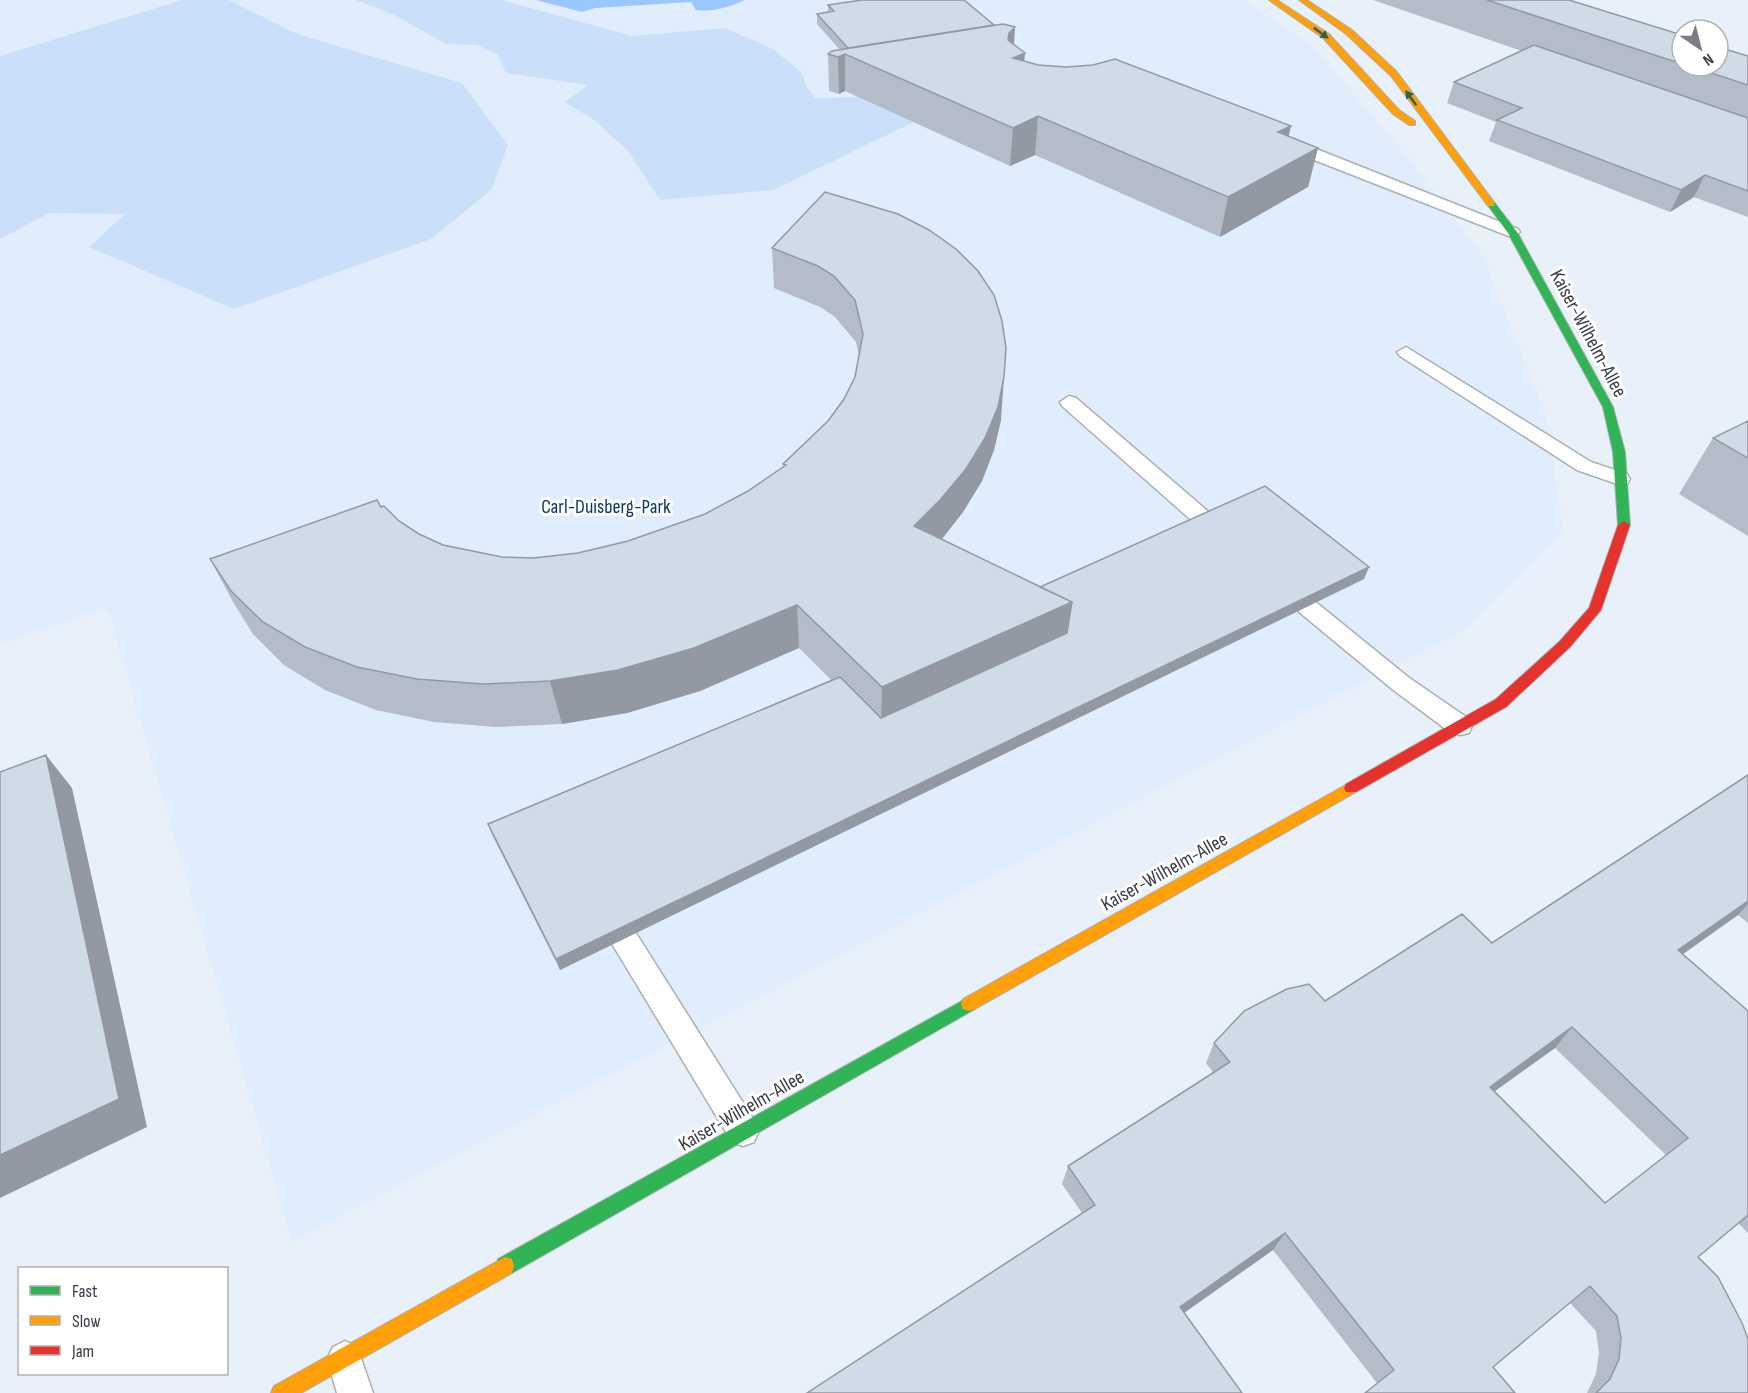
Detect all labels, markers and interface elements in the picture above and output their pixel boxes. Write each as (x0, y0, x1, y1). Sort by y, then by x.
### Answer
north arrow (1670, 18, 1730, 78)
one-way arrow (1313, 26, 1328, 38)
text: N (1699, 49, 1717, 69)
one-way arrow (1406, 91, 1418, 106)
street label: Kaiser-Wilhelm-Allee (1544, 266, 1632, 401)
park label: Carl-Duisberg-Park (541, 495, 671, 519)
street label: Kaiser-Wilhelm-Allee (1097, 827, 1232, 917)
street label: Kaiser-Wilhelm-Allee (674, 1065, 809, 1157)
legend (18, 1267, 228, 1375)
text: Fast (72, 1281, 98, 1302)
text: Slow (72, 1311, 101, 1332)
text: Jam (71, 1341, 94, 1362)

